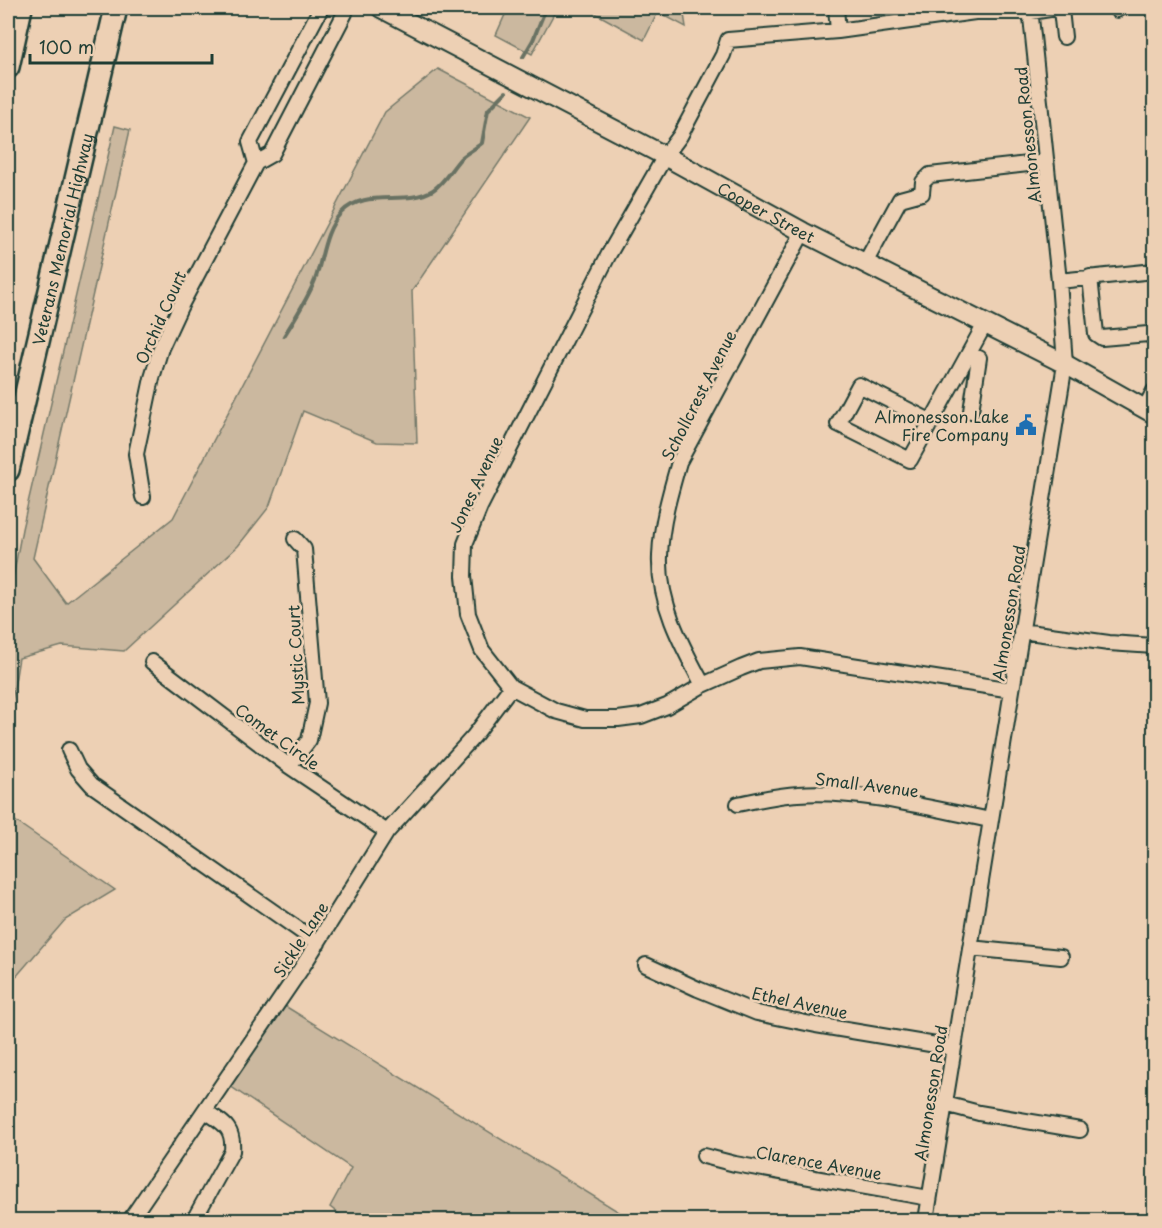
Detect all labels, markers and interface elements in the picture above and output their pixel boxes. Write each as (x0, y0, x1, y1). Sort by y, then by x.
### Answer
scale bar (30, 27, 212, 65)
text: 100 m (39, 33, 94, 60)
street label: Almonesson Road (1008, 66, 1046, 204)
street label: Veterans Memorial Highway (26, 131, 98, 348)
street label: Cooper Street (713, 175, 820, 248)
street label: Orchid Court (129, 266, 191, 367)
street label: Schollcrest Avenue (655, 325, 741, 464)
place label: Almonesson Lake Fire Company (875, 404, 1009, 446)
public building icon: Almonesson Lake Fire Company (1014, 413, 1038, 437)
street label: Jones Avenue (442, 431, 508, 536)
street label: Almonesson Road (985, 543, 1031, 683)
street label: Mystic Court (280, 604, 310, 705)
street label: Comet Circle (230, 697, 326, 775)
street label: Small Avenue (814, 766, 921, 802)
street label: Sickle Lane (266, 896, 334, 982)
street label: Ethel Avenue (750, 980, 851, 1024)
street label: Almonesson Road (907, 1023, 953, 1163)
street label: Clarence Avenue (754, 1139, 884, 1185)

